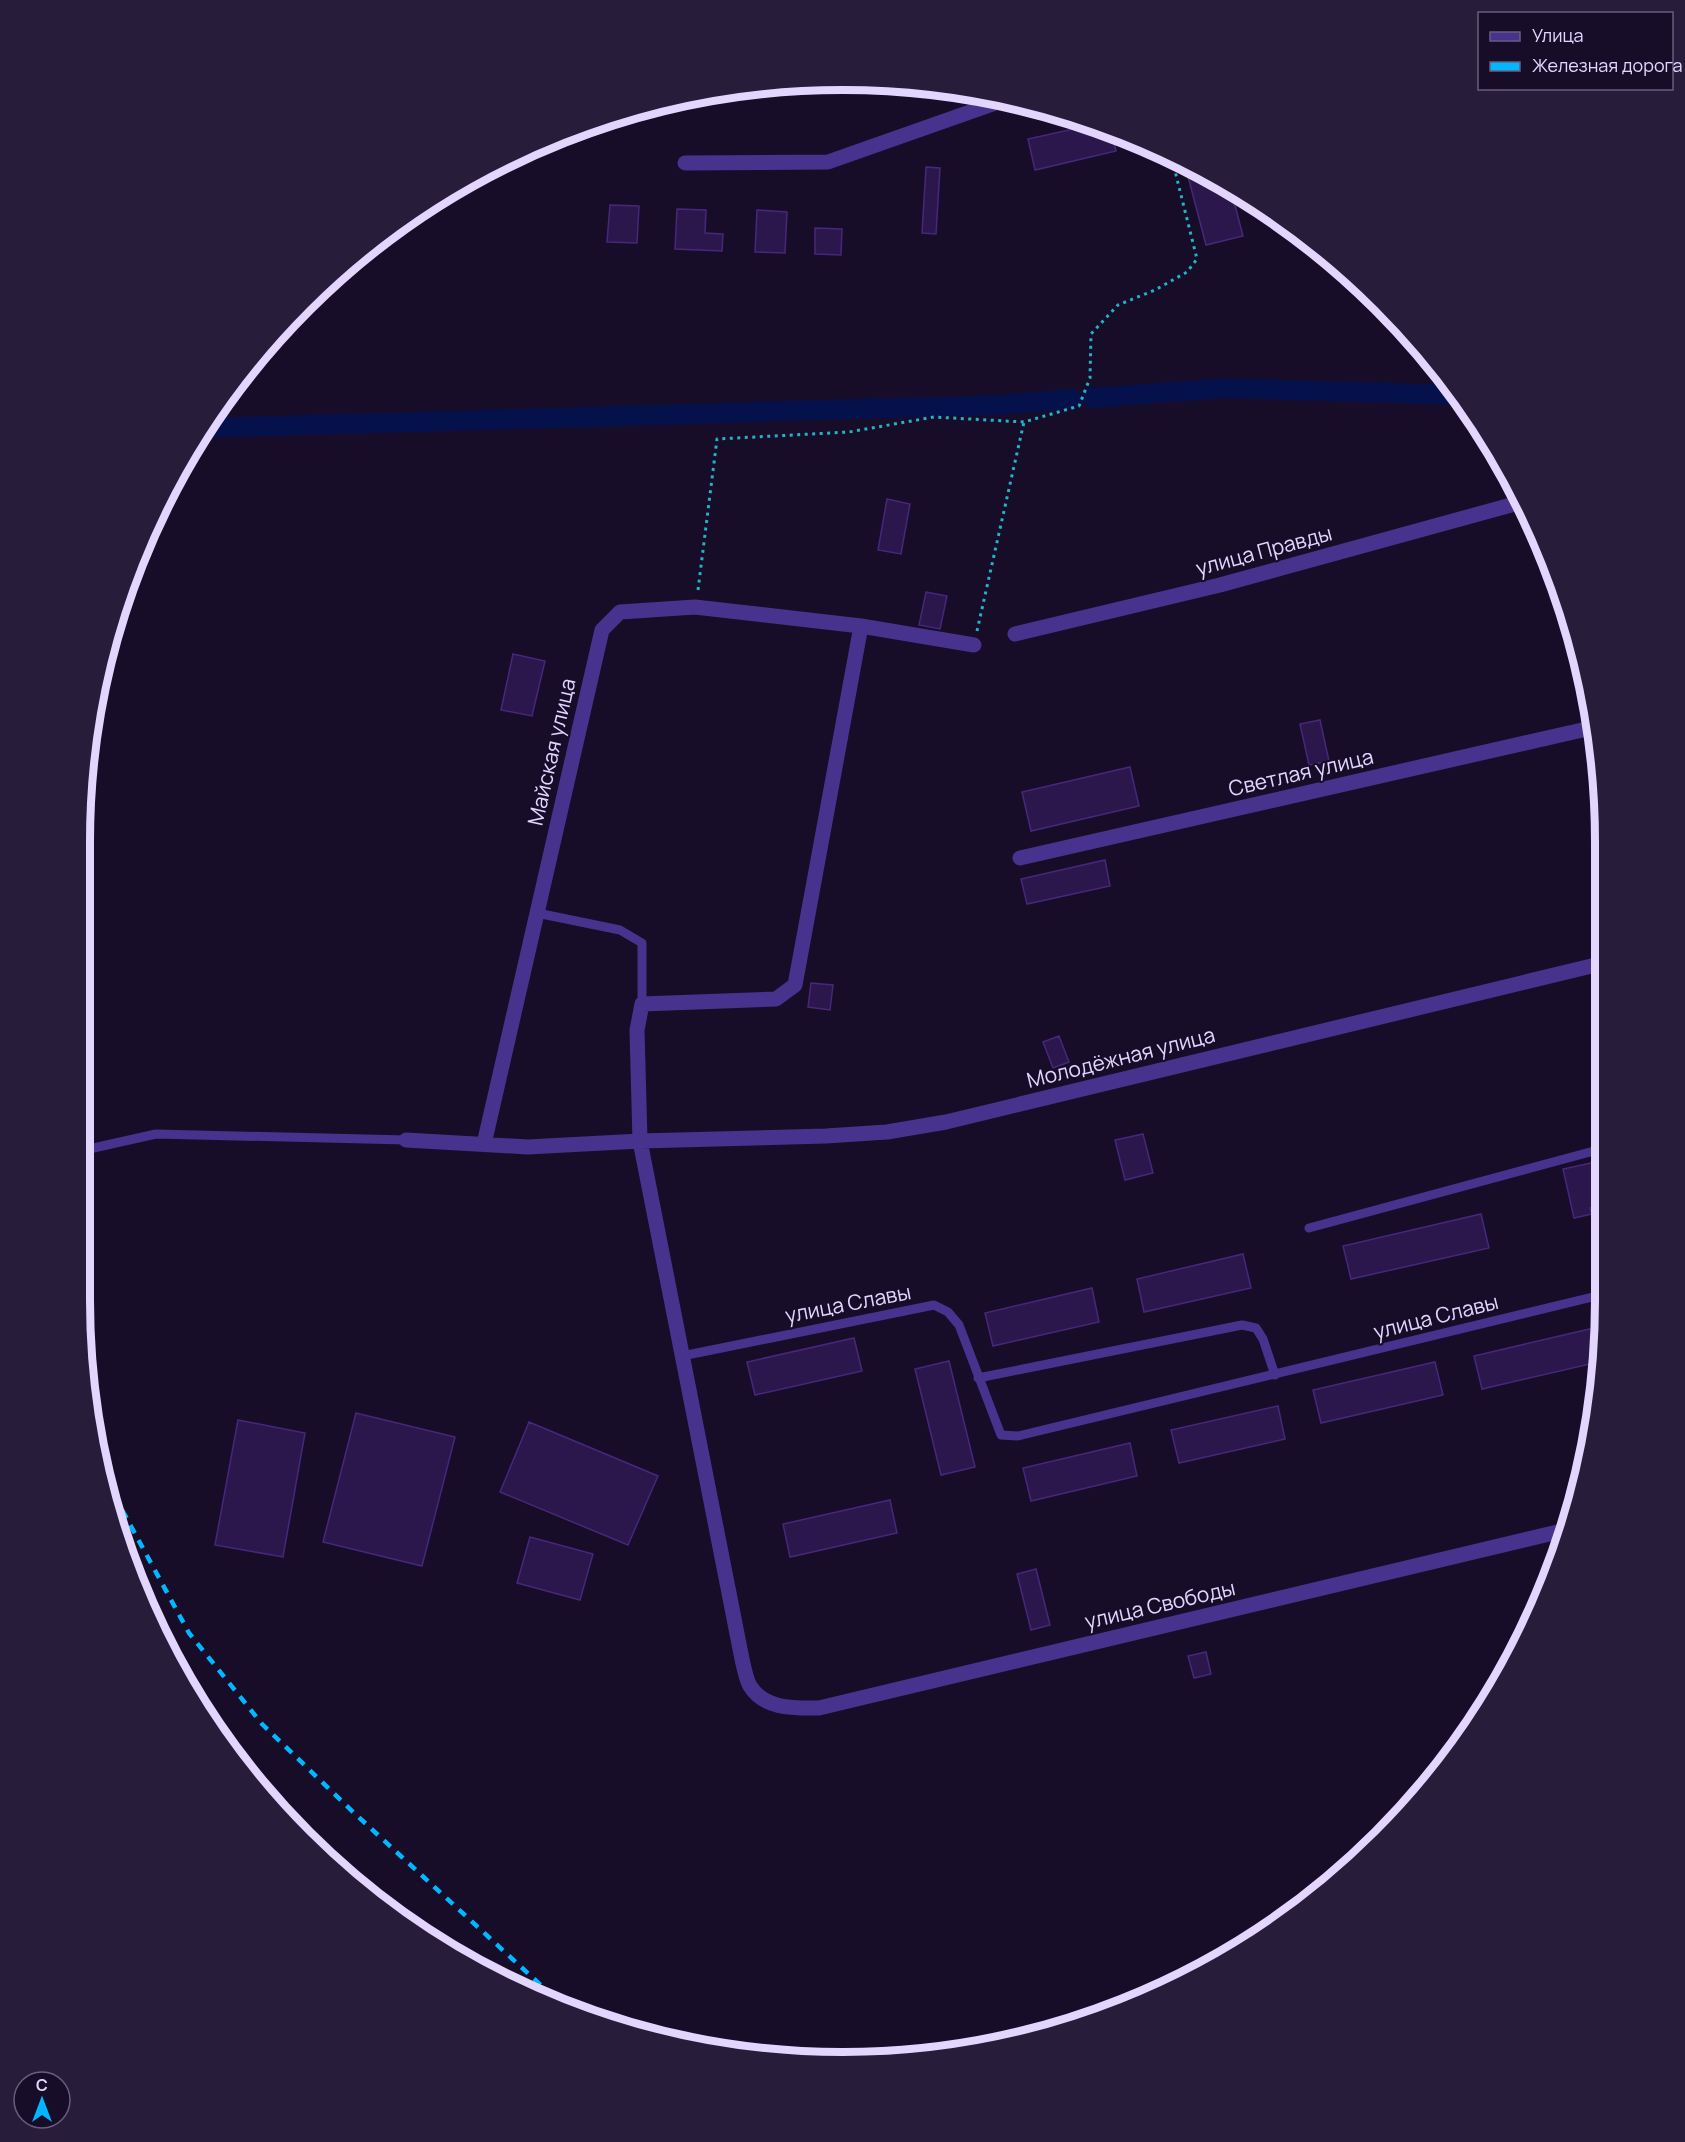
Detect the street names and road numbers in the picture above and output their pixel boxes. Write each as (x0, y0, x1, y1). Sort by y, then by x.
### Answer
street label: улица Правды (1192, 518, 1335, 582)
street label: Майская улица (521, 675, 582, 828)
street label: Светлая улица (1226, 742, 1376, 802)
street label: Молодёжная улица (1024, 1020, 1218, 1094)
street label: улица Славы (782, 1277, 913, 1329)
street label: улица Славы (1370, 1287, 1501, 1345)
street label: улица Свободы (1082, 1573, 1238, 1635)

